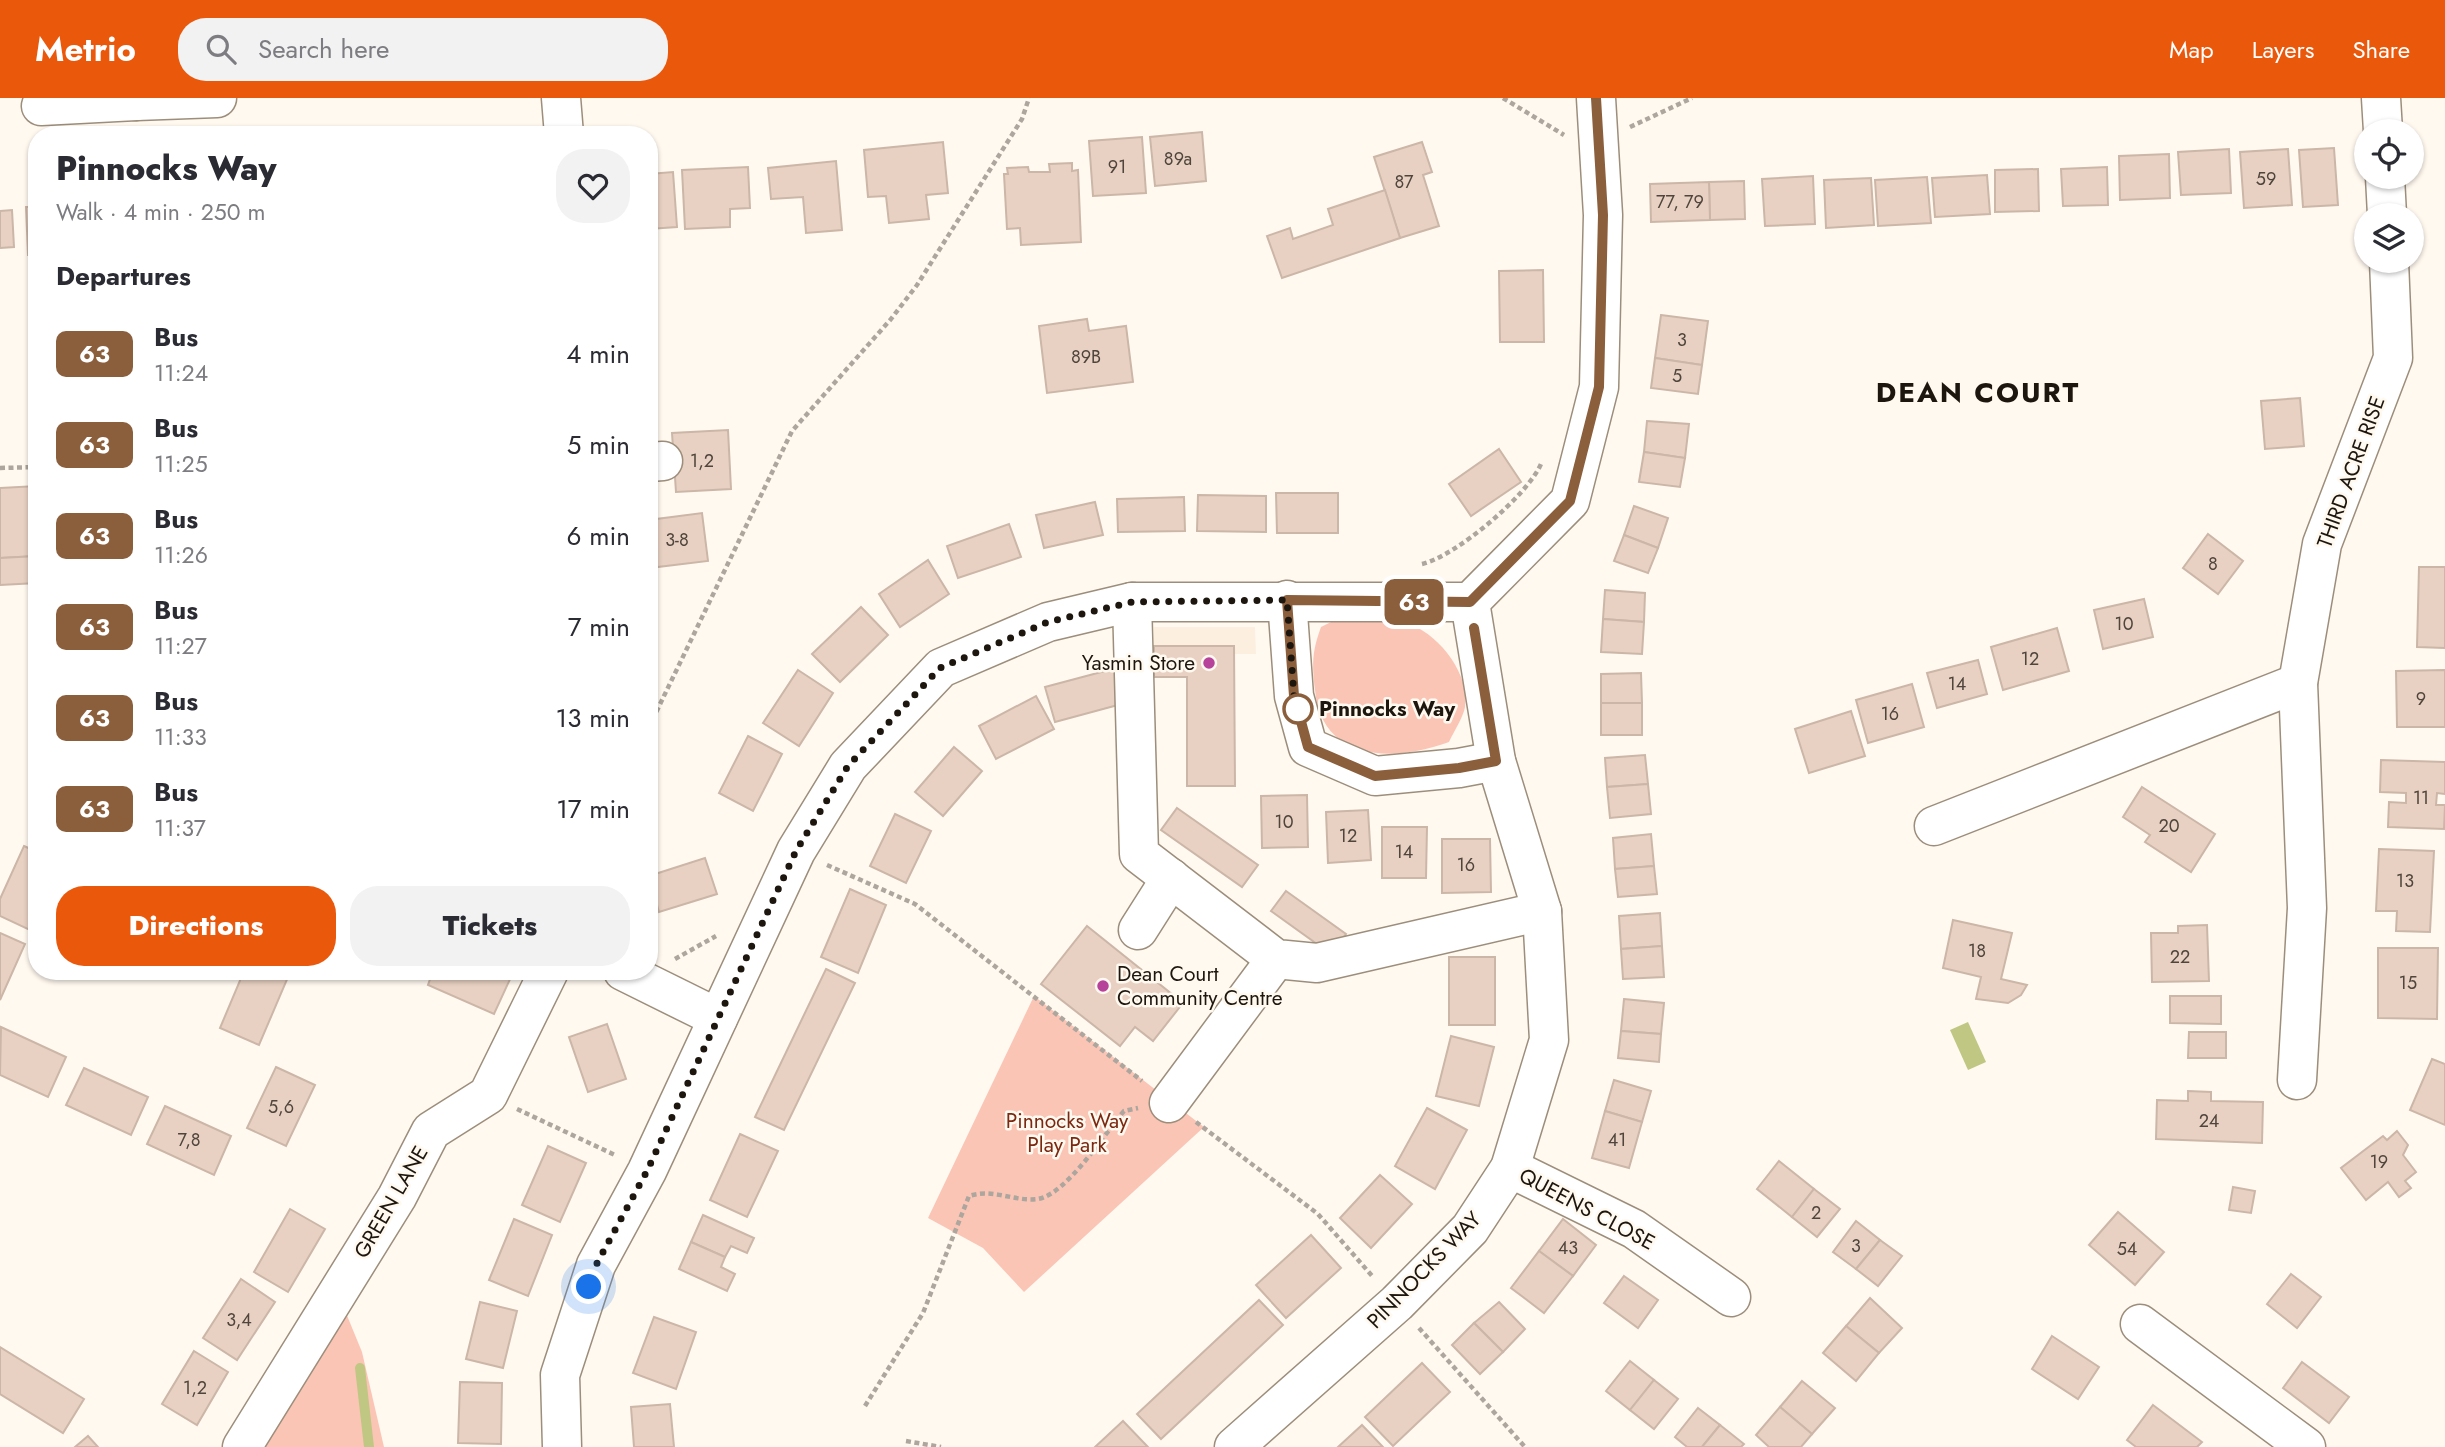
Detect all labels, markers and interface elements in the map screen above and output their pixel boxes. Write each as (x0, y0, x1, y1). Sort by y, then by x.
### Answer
search box (178, 18, 668, 81)
text: Metrio (35, 26, 136, 73)
icon: search (202, 30, 240, 68)
text: Search here (258, 30, 389, 68)
text: Map (2169, 32, 2214, 67)
text: Layers (2252, 32, 2314, 67)
text: Share (2352, 32, 2410, 67)
map controls (2354, 119, 2424, 273)
button: locate (2354, 119, 2424, 189)
text: Pinnocks Way (56, 145, 276, 192)
house number: 89a (1164, 146, 1192, 172)
button: heart (556, 149, 630, 223)
house number: 91 (1108, 154, 1126, 180)
house number: 59 (2256, 166, 2276, 192)
house number: 87 (1394, 169, 1414, 195)
house number: 77, 79 (1656, 189, 1704, 215)
text: Walk · 4 min · 250 m (56, 195, 265, 229)
button: layers (2354, 203, 2424, 273)
text: Departures (56, 257, 191, 295)
text: Bus (154, 318, 198, 356)
house number: 3 (1677, 327, 1687, 353)
text: 4 min (566, 335, 630, 373)
text: 63 (79, 336, 110, 371)
house number: 89B (1071, 344, 1101, 370)
text: 11:24 (154, 356, 208, 390)
house number: 5 (1672, 363, 1682, 389)
district label: DEAN COURT (1876, 372, 2080, 413)
street label: THIRD ACRE RISE (2310, 392, 2392, 552)
text: Bus (154, 409, 198, 447)
text: 5 min (567, 426, 630, 464)
text: 63 (79, 427, 110, 462)
text: 11:25 (154, 447, 208, 481)
house number: 1,2 (690, 448, 714, 474)
text: Bus (154, 500, 198, 538)
text: 6 min (567, 517, 630, 555)
text: 63 (79, 518, 110, 553)
house number: 3-8 (665, 527, 689, 553)
text: 11:26 (154, 538, 208, 572)
house number: 8 (2208, 551, 2218, 577)
line badge: 63 (1382, 579, 1446, 625)
text: 63 (1399, 584, 1429, 619)
text: Bus (154, 591, 198, 629)
text: 7 min (568, 608, 630, 646)
text: 63 (79, 609, 110, 644)
house number: 10 (2115, 611, 2134, 637)
text: 11:27 (154, 629, 207, 663)
house number: 12 (2021, 646, 2039, 672)
place label: Yasmin Store (1082, 648, 1195, 678)
marker: Yasmin Store (1201, 655, 1217, 671)
house number: 14 (1948, 671, 1966, 697)
text: Bus (154, 682, 198, 720)
house number: 9 (2416, 686, 2426, 712)
marker: Pinnocks Way (1283, 694, 1313, 724)
place label: Pinnocks Way (1319, 694, 1456, 724)
text: 13 min (556, 699, 630, 737)
text: 63 (79, 700, 110, 735)
house number: 16 (1881, 701, 1899, 727)
text: 11:33 (154, 720, 207, 754)
text: Bus (154, 773, 198, 811)
house number: 11 (2413, 785, 2429, 811)
text: 17 min (556, 790, 630, 828)
text: 63 (79, 791, 110, 826)
house number: 10 (1275, 809, 1294, 835)
text: 11:37 (154, 811, 206, 845)
house number: 20 (2158, 813, 2180, 839)
house number: 12 (1339, 823, 1357, 849)
house number: 14 (1395, 839, 1413, 865)
house number: 16 (1457, 852, 1475, 878)
house number: 13 (2396, 868, 2414, 894)
button: Directions (56, 886, 336, 966)
button: Tickets (350, 886, 630, 966)
house number: 18 (1968, 938, 1986, 964)
house number: 22 (2170, 944, 2190, 970)
place label: Dean Court Community Centre (1117, 959, 1283, 1013)
house number: 15 (2399, 970, 2417, 996)
marker: Dean Court Community Centre (1095, 978, 1111, 994)
house number: 5,6 (268, 1094, 294, 1120)
park label: Pinnocks Way Play Park (1006, 1106, 1129, 1160)
house number: 24 (2199, 1108, 2219, 1134)
house number: 7,8 (177, 1127, 201, 1153)
house number: 41 (1608, 1127, 1626, 1153)
street label: GREEN LANE (347, 1140, 435, 1264)
house number: 19 (2370, 1149, 2388, 1175)
street label: QUEENS CLOSE (1514, 1161, 1660, 1257)
house number: 2 (1811, 1200, 1821, 1226)
street label: PINNOCKS WAY (1360, 1204, 1488, 1335)
house number: 3 (1851, 1233, 1861, 1259)
house number: 43 (1558, 1235, 1578, 1261)
house number: 54 (2117, 1236, 2137, 1262)
your location (571, 1269, 606, 1304)
house number: 3,4 (226, 1307, 252, 1333)
house number: 1,2 (183, 1375, 207, 1401)

